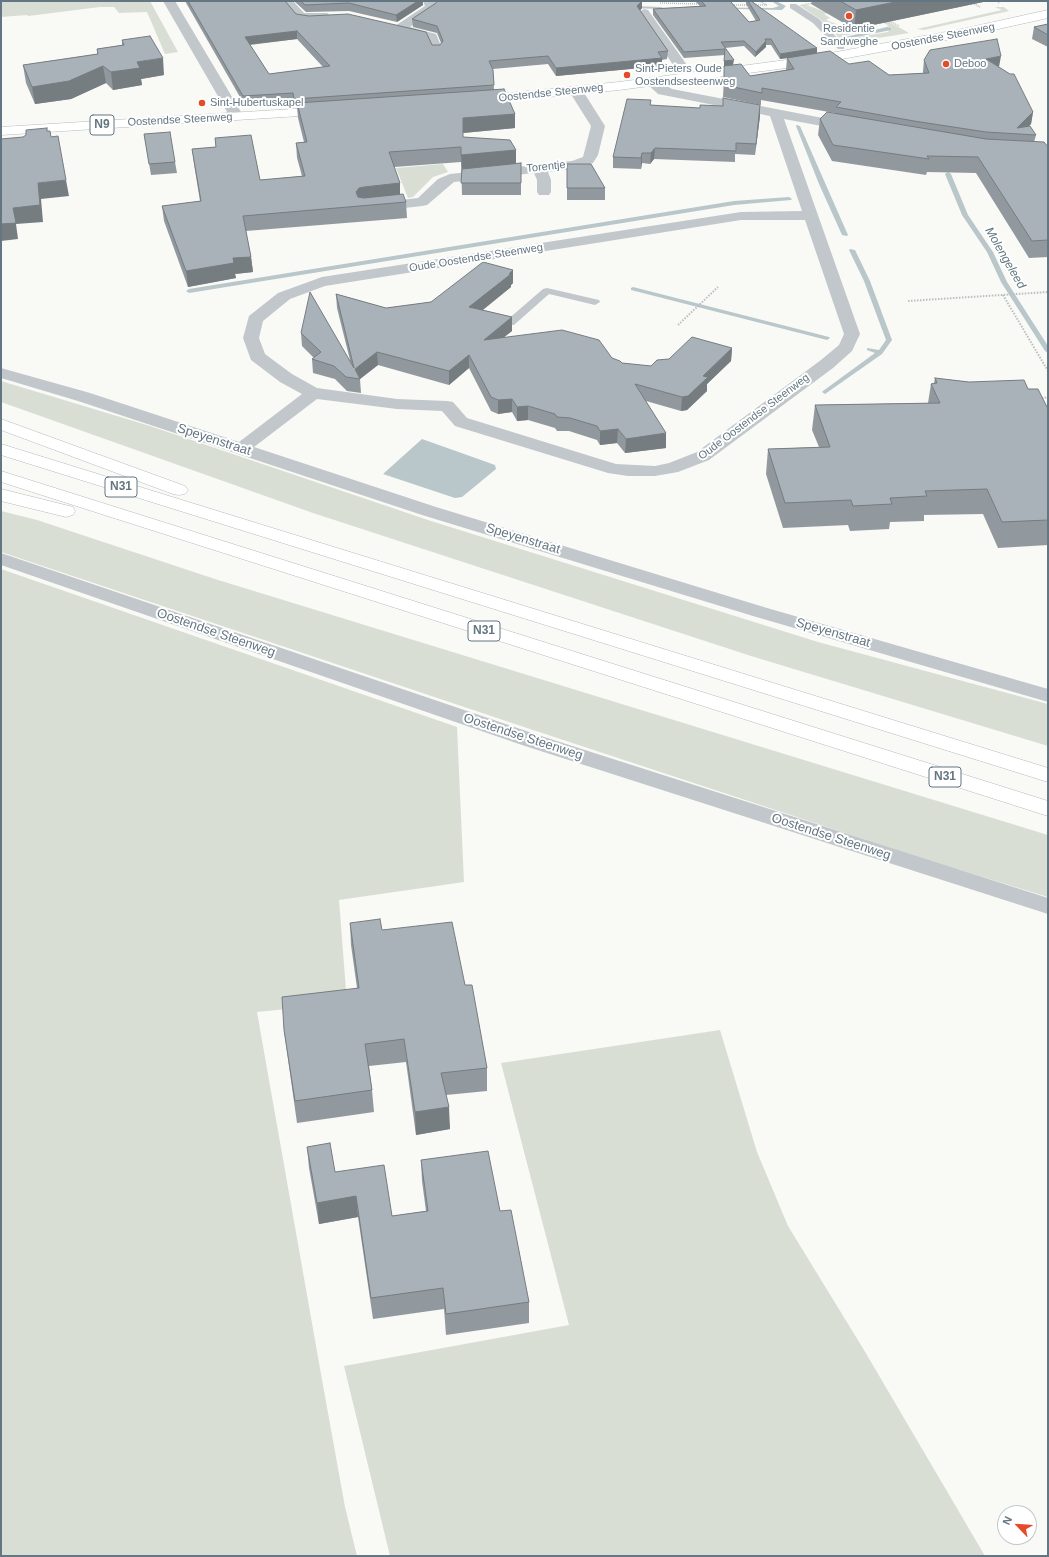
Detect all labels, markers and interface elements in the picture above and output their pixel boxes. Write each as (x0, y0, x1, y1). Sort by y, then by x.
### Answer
marker: Residentie Sandweghe (844, 11, 854, 21)
street label: Oostendse Steenweg (890, 20, 996, 54)
place label: Residentie Sandweghe (820, 22, 878, 48)
place label: Deboo (954, 57, 986, 71)
marker: Deboo (941, 59, 951, 69)
place label: Sint-Pieters Oude Oostendsesteenweg (635, 62, 735, 88)
marker: Sint-Pieters Oude Oostendsesteenweg (622, 70, 632, 80)
street label: Oostendse Steenweg (498, 81, 604, 105)
place label: Sint-Hubertuskapel (210, 96, 304, 110)
marker: Sint-Hubertuskapel (197, 98, 207, 108)
street label: Oostendse Steenweg (127, 111, 233, 129)
road number: N9 (90, 115, 114, 135)
street label: Torentje (526, 158, 566, 176)
water label: Molengeleed (982, 225, 1028, 291)
street label: Oude Oostendse Steenweg (408, 241, 544, 275)
street label: Oude Oostendse Steenweg (696, 371, 812, 463)
street label: Speyenstraat (175, 421, 253, 459)
road number: N31 (105, 477, 137, 497)
street label: Speyenstraat (484, 520, 562, 558)
street label: Oostendse Steenweg (155, 605, 277, 661)
street label: Speyenstraat (794, 615, 872, 651)
road number: N31 (468, 621, 500, 641)
street label: Oostendse Steenweg (461, 710, 585, 764)
road number: N31 (929, 767, 961, 787)
street label: Oostendse Steenweg (769, 810, 893, 864)
north arrow (997, 1505, 1037, 1545)
text: N (1000, 1514, 1014, 1526)

